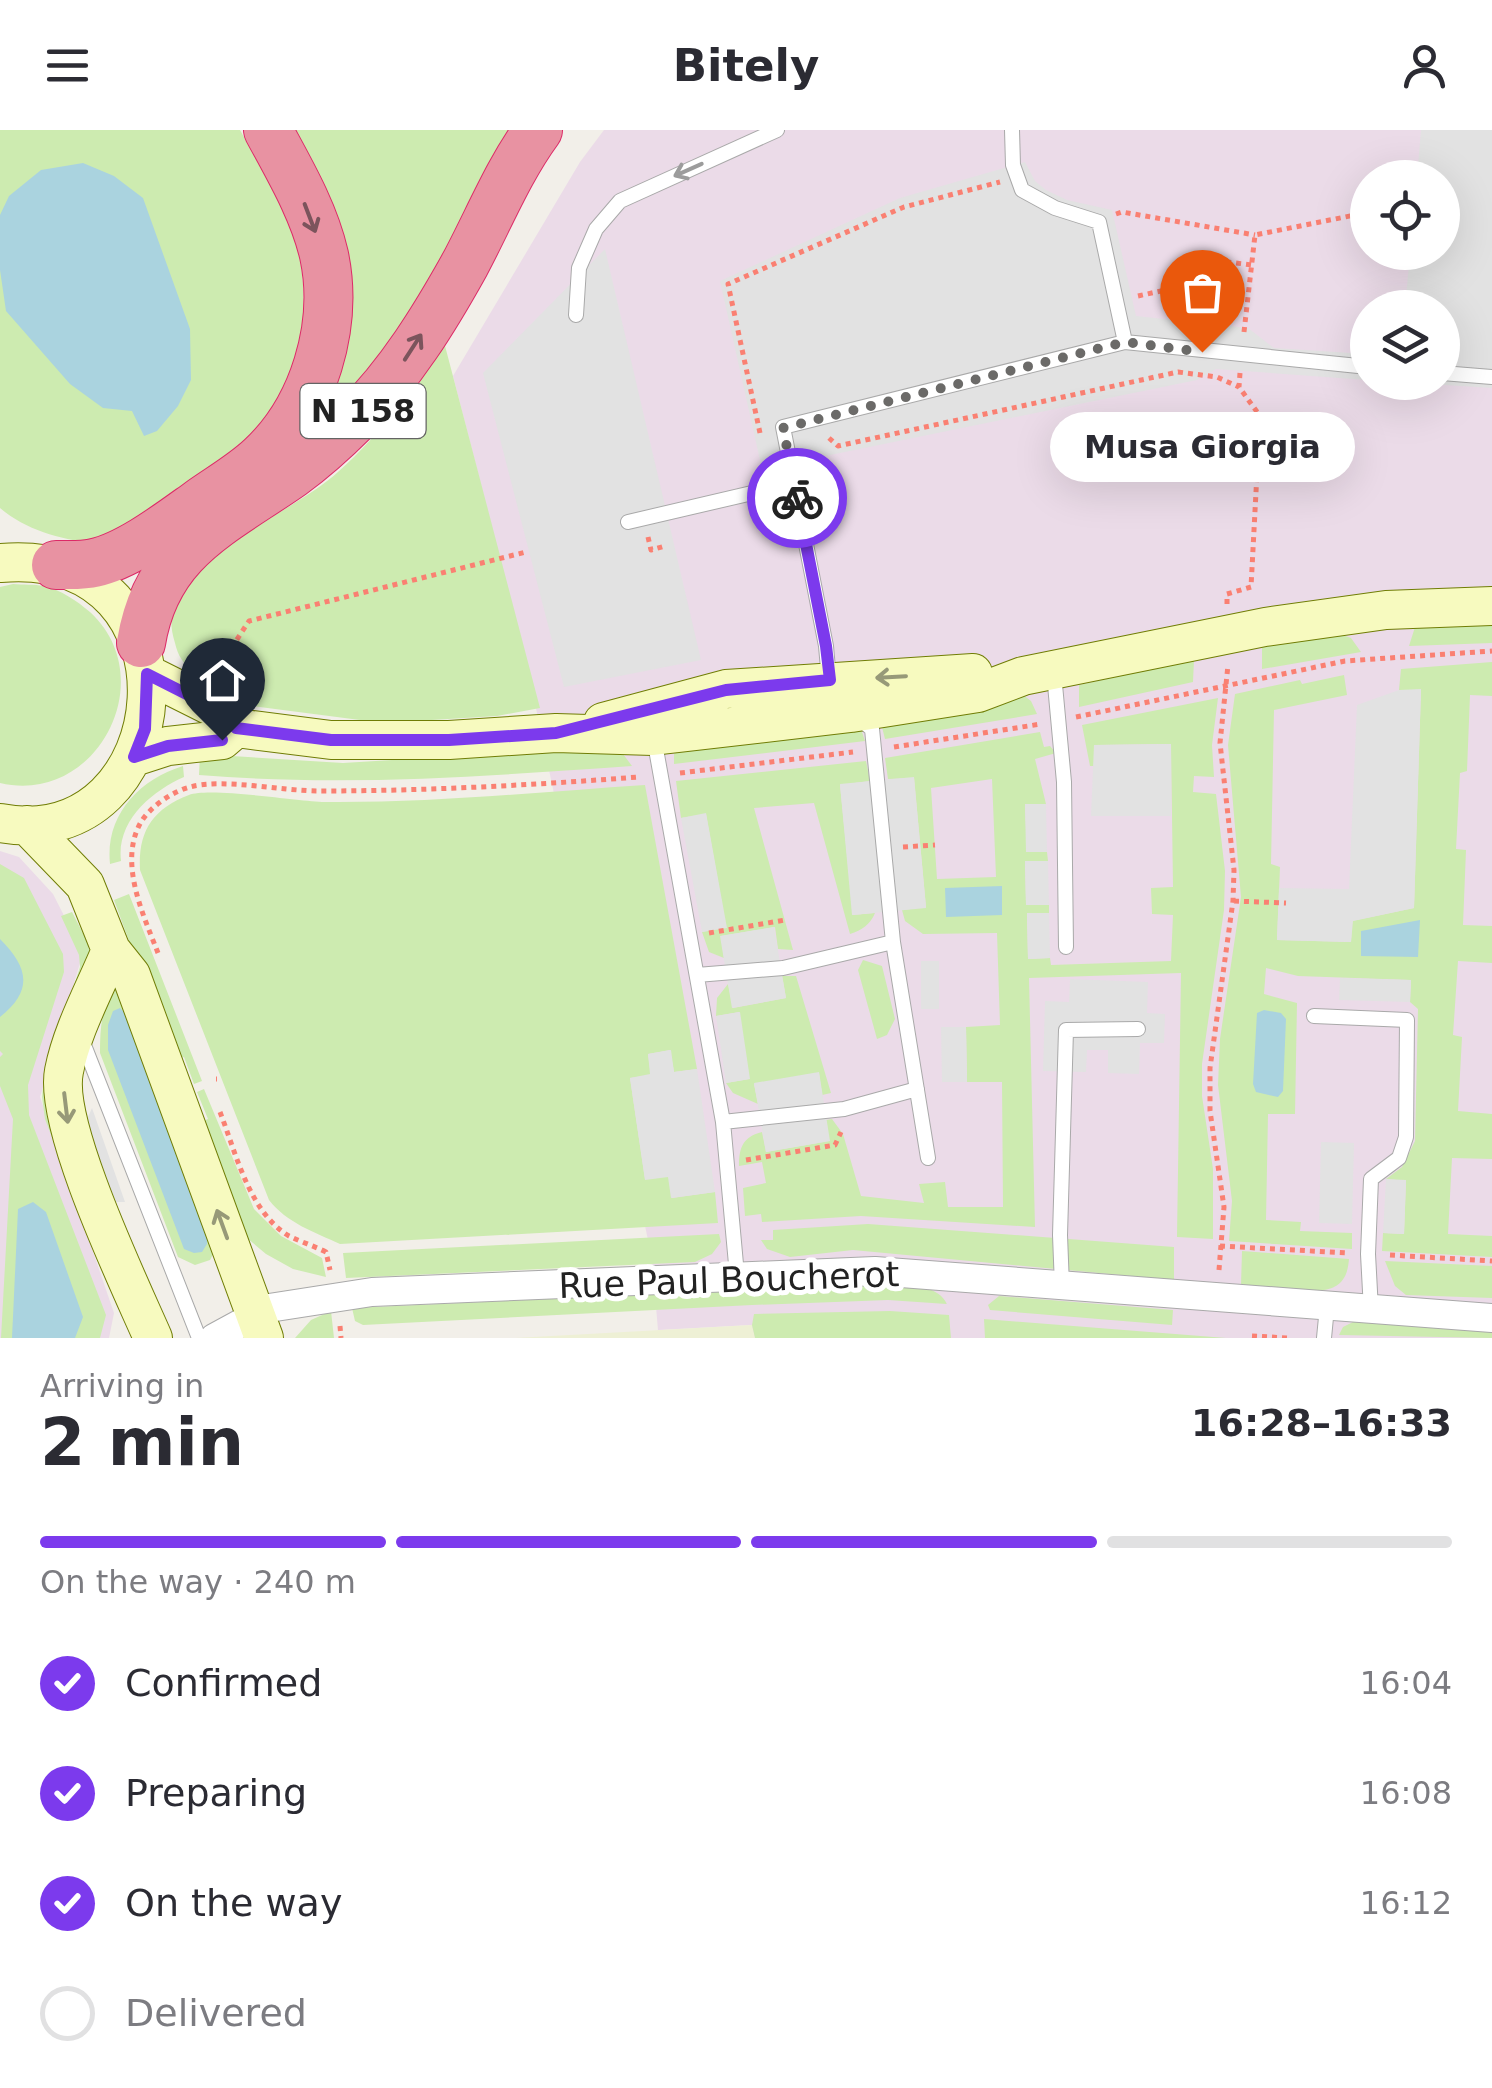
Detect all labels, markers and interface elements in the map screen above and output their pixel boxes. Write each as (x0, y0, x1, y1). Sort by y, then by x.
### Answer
icon: menu (40, 38, 95, 93)
icon: person (1397, 38, 1452, 93)
text: Bitely (673, 39, 819, 92)
map controls (1350, 160, 1460, 400)
button: locate (1350, 160, 1460, 270)
one-way arrow (673, 162, 704, 180)
one-way arrow (302, 202, 320, 233)
pin (1160, 250, 1245, 353)
icon: bag (1175, 265, 1230, 320)
button: layers (1350, 290, 1460, 400)
one-way arrow (402, 334, 423, 362)
road number: N 158 (300, 384, 426, 438)
callout: Musa Giorgia (1050, 412, 1354, 482)
text: Musa Giorgia (1084, 428, 1321, 466)
courier (747, 448, 847, 548)
icon: bike (770, 471, 825, 526)
pin (180, 638, 265, 741)
icon: home (195, 653, 250, 708)
one-way arrow (876, 668, 908, 687)
one-way arrow (57, 1091, 76, 1124)
one-way arrow (212, 1209, 230, 1240)
street label: Rue Paul Boucherot (558, 1254, 900, 1306)
text: Arriving in (40, 1367, 204, 1405)
text: 16:28–16:33 (1191, 1401, 1452, 1445)
text: 2 min (40, 1405, 244, 1480)
text: On the way · 240 m (40, 1563, 356, 1601)
icon: check (40, 1656, 95, 1711)
text: Confirmed (125, 1661, 322, 1705)
text: 16:04 (1360, 1664, 1452, 1702)
icon: check (40, 1766, 95, 1821)
text: Preparing (125, 1771, 307, 1815)
text: 16:08 (1360, 1774, 1452, 1812)
icon: check (40, 1876, 95, 1931)
text: On the way (125, 1881, 342, 1925)
text: 16:12 (1360, 1884, 1452, 1922)
text: Delivered (125, 1991, 307, 2035)

